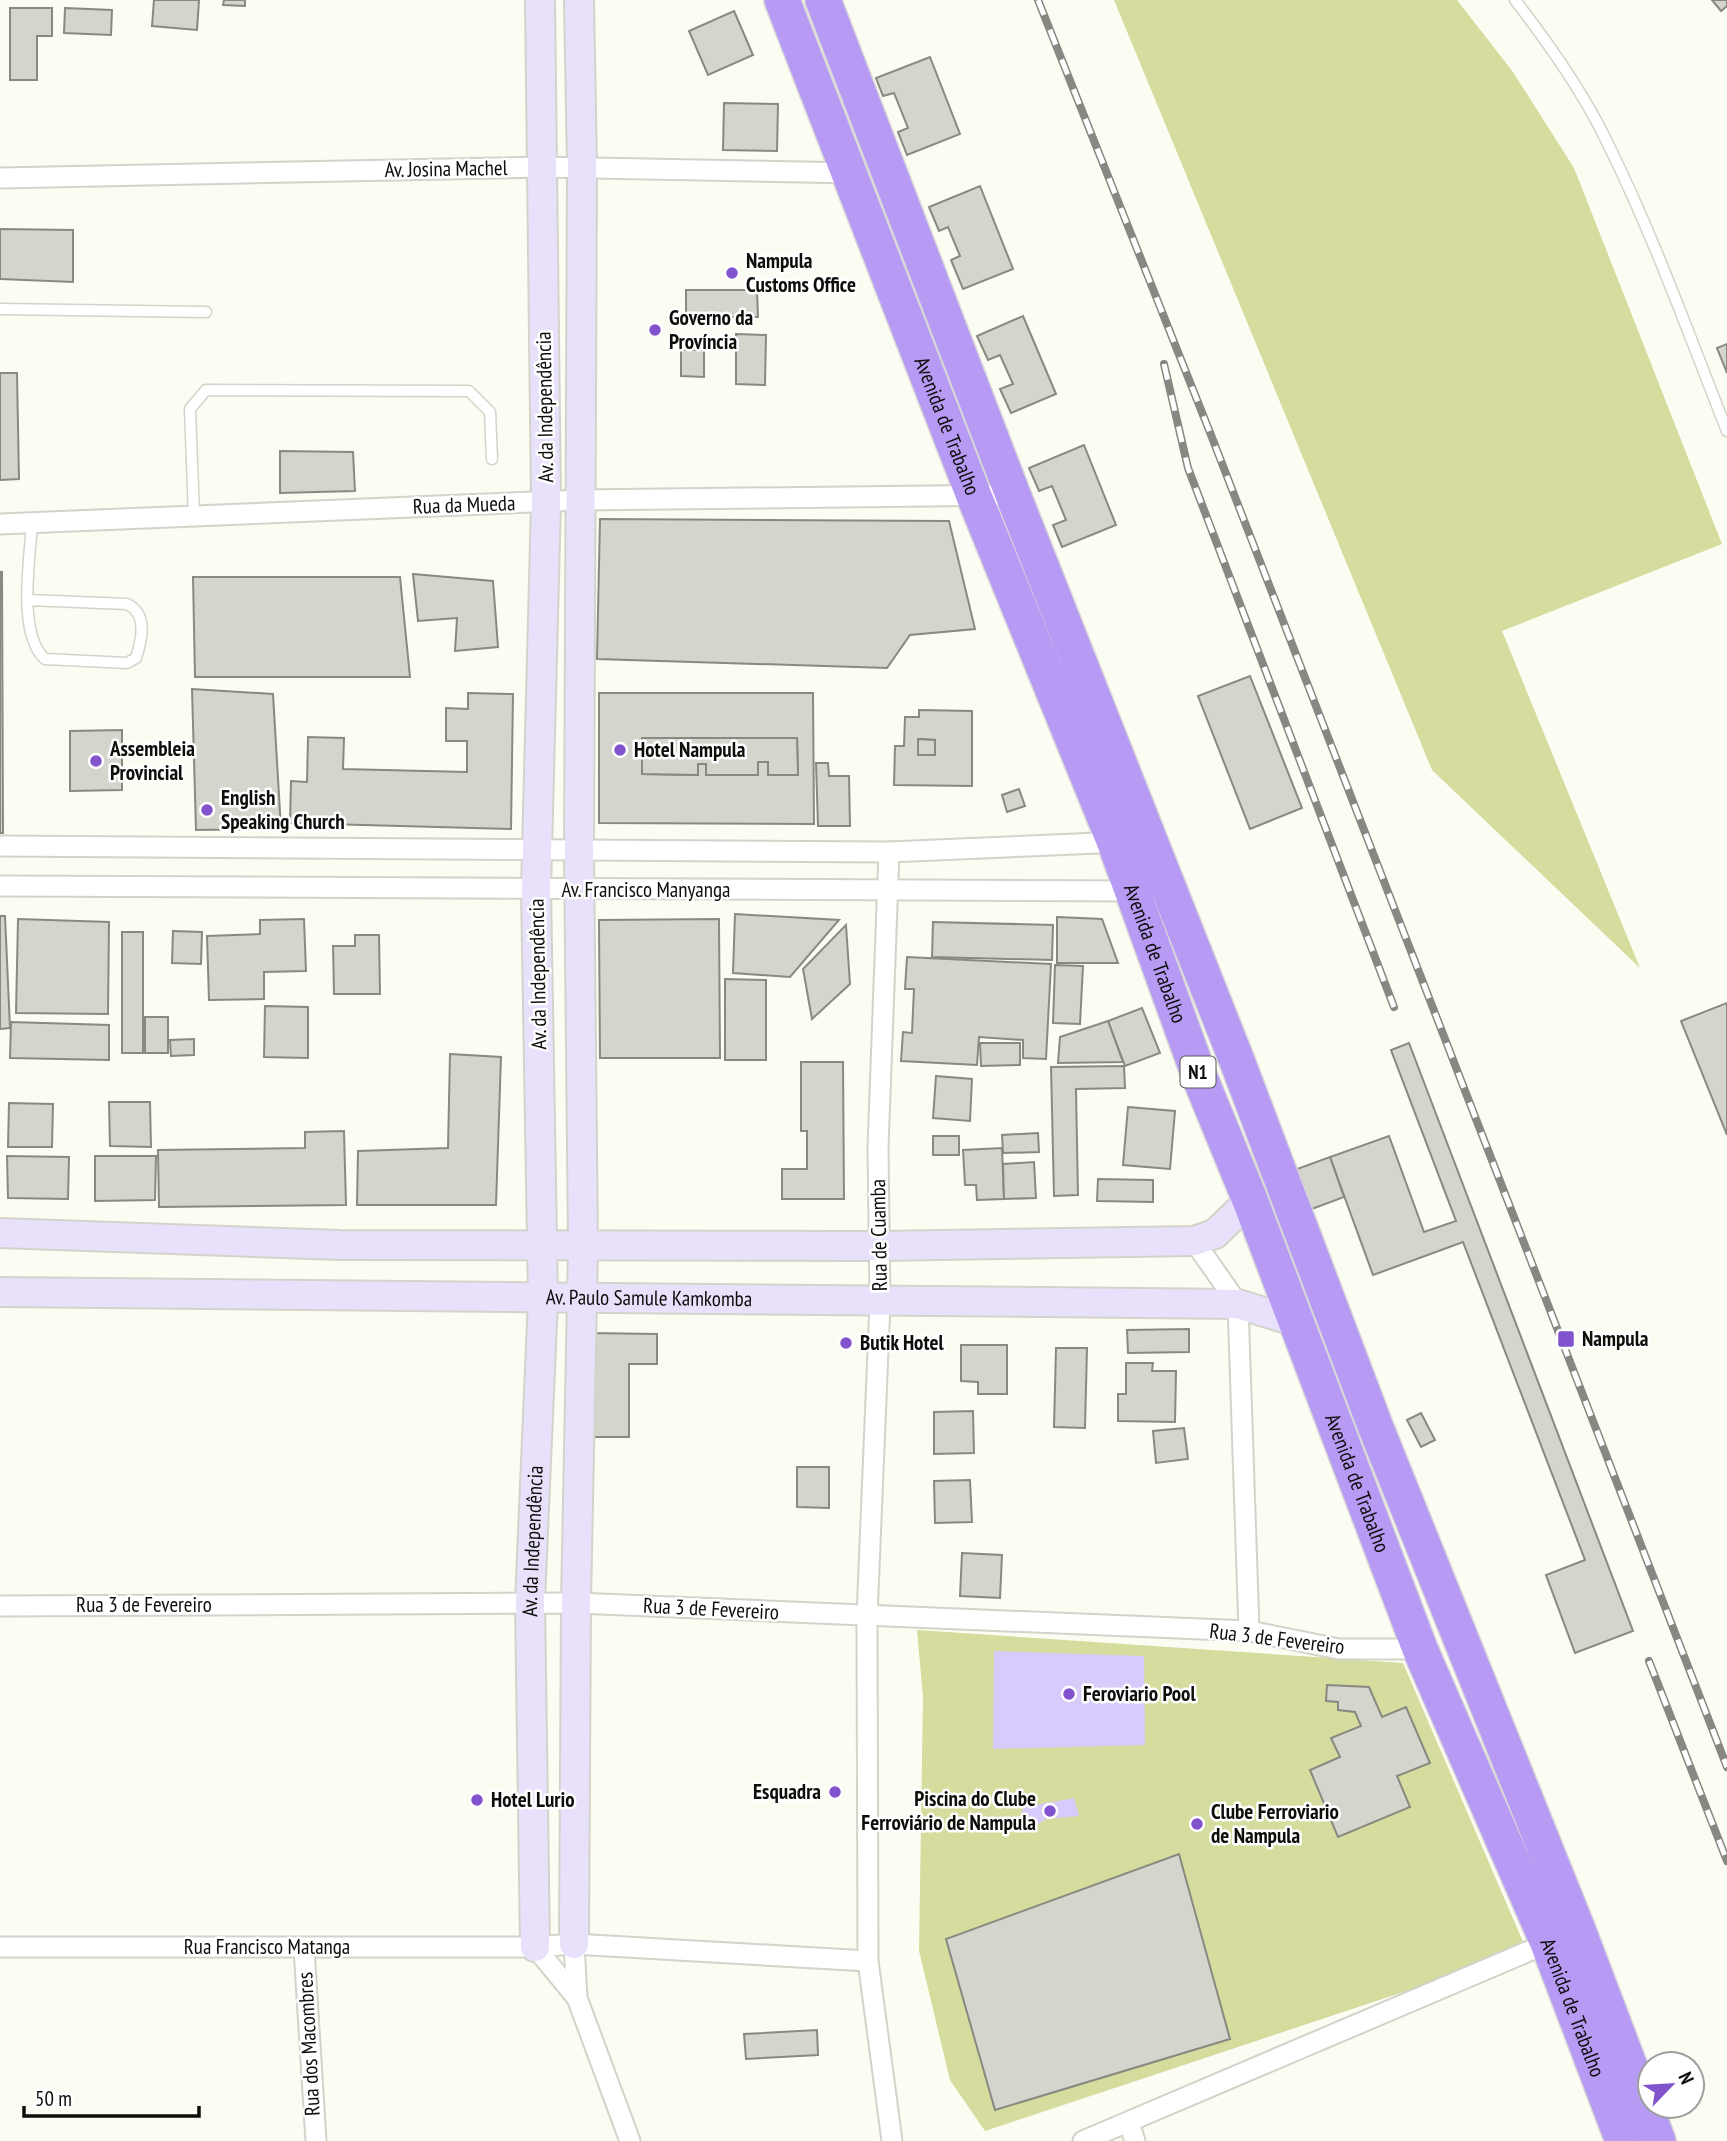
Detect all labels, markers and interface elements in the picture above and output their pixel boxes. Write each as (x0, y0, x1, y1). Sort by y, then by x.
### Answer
street label: Av. Josina Machel (384, 154, 508, 183)
place label: Nampula Customs Office (746, 247, 856, 298)
marker: Nampula Customs Office (724, 265, 740, 281)
place label: Governo da Província (669, 304, 753, 355)
marker: Governo da Província (647, 322, 663, 338)
street label: Av. da Independência (530, 331, 559, 483)
street label: Avenida de Trabalho (908, 353, 986, 499)
street label: Rua da Mueda (412, 489, 516, 520)
place label: Assembleia Provincial (109, 735, 195, 786)
place label: Hotel Nampula (634, 736, 746, 763)
marker: Hotel Nampula (612, 742, 628, 758)
marker: Assembleia Provincial (88, 753, 104, 769)
place label: English Speaking Church (221, 784, 345, 835)
marker: English Speaking Church (199, 802, 215, 818)
street label: Av. Francisco Manyanga (562, 876, 730, 903)
street label: Avenida de Trabalho (1118, 880, 1193, 1027)
street label: Av. da Independência (523, 898, 552, 1050)
road number: N1 (1180, 1056, 1216, 1088)
street label: Rua de Cuamba (864, 1179, 893, 1291)
street label: Av. Paulo Samule Kamkomba (546, 1283, 752, 1312)
place label: Nampula (1582, 1325, 1649, 1352)
place label: Butik Hotel (860, 1329, 945, 1356)
marker: Nampula (1556, 1329, 1576, 1349)
marker: Butik Hotel (838, 1335, 854, 1351)
street label: Avenida de Trabalho (1319, 1410, 1396, 1556)
street label: Av. da Independência (516, 1465, 549, 1617)
street label: Rua 3 de Fevereiro (76, 1591, 212, 1618)
street label: Rua 3 de Fevereiro (643, 1591, 780, 1626)
street label: Rua 3 de Fevereiro (1208, 1617, 1346, 1660)
place label: Feroviario Pool (1083, 1680, 1196, 1707)
marker: Feroviario Pool (1061, 1686, 1077, 1702)
place label: Esquadra (753, 1778, 821, 1805)
marker: Esquadra (827, 1784, 843, 1800)
place label: Piscina do Clube Ferroviário de Nampula (861, 1785, 1036, 1836)
place label: Hotel Lurio (491, 1786, 575, 1813)
marker: Hotel Lurio (469, 1792, 485, 1808)
place label: Clube Ferroviario de Nampula (1211, 1798, 1339, 1849)
marker: Piscina do Clube Ferroviário de Nampula (1042, 1803, 1058, 1819)
marker: Clube Ferroviario de Nampula (1189, 1816, 1205, 1832)
street label: Rua Francisco Matanga (184, 1933, 350, 1960)
street label: Avenida de Trabalho (1534, 1934, 1611, 2081)
street label: Rua dos Macombres (291, 1971, 326, 2117)
north arrow (1636, 2050, 1706, 2120)
text: N (1673, 2068, 1699, 2088)
scale bar (24, 2074, 200, 2118)
text: 50 m (35, 2085, 72, 2112)

